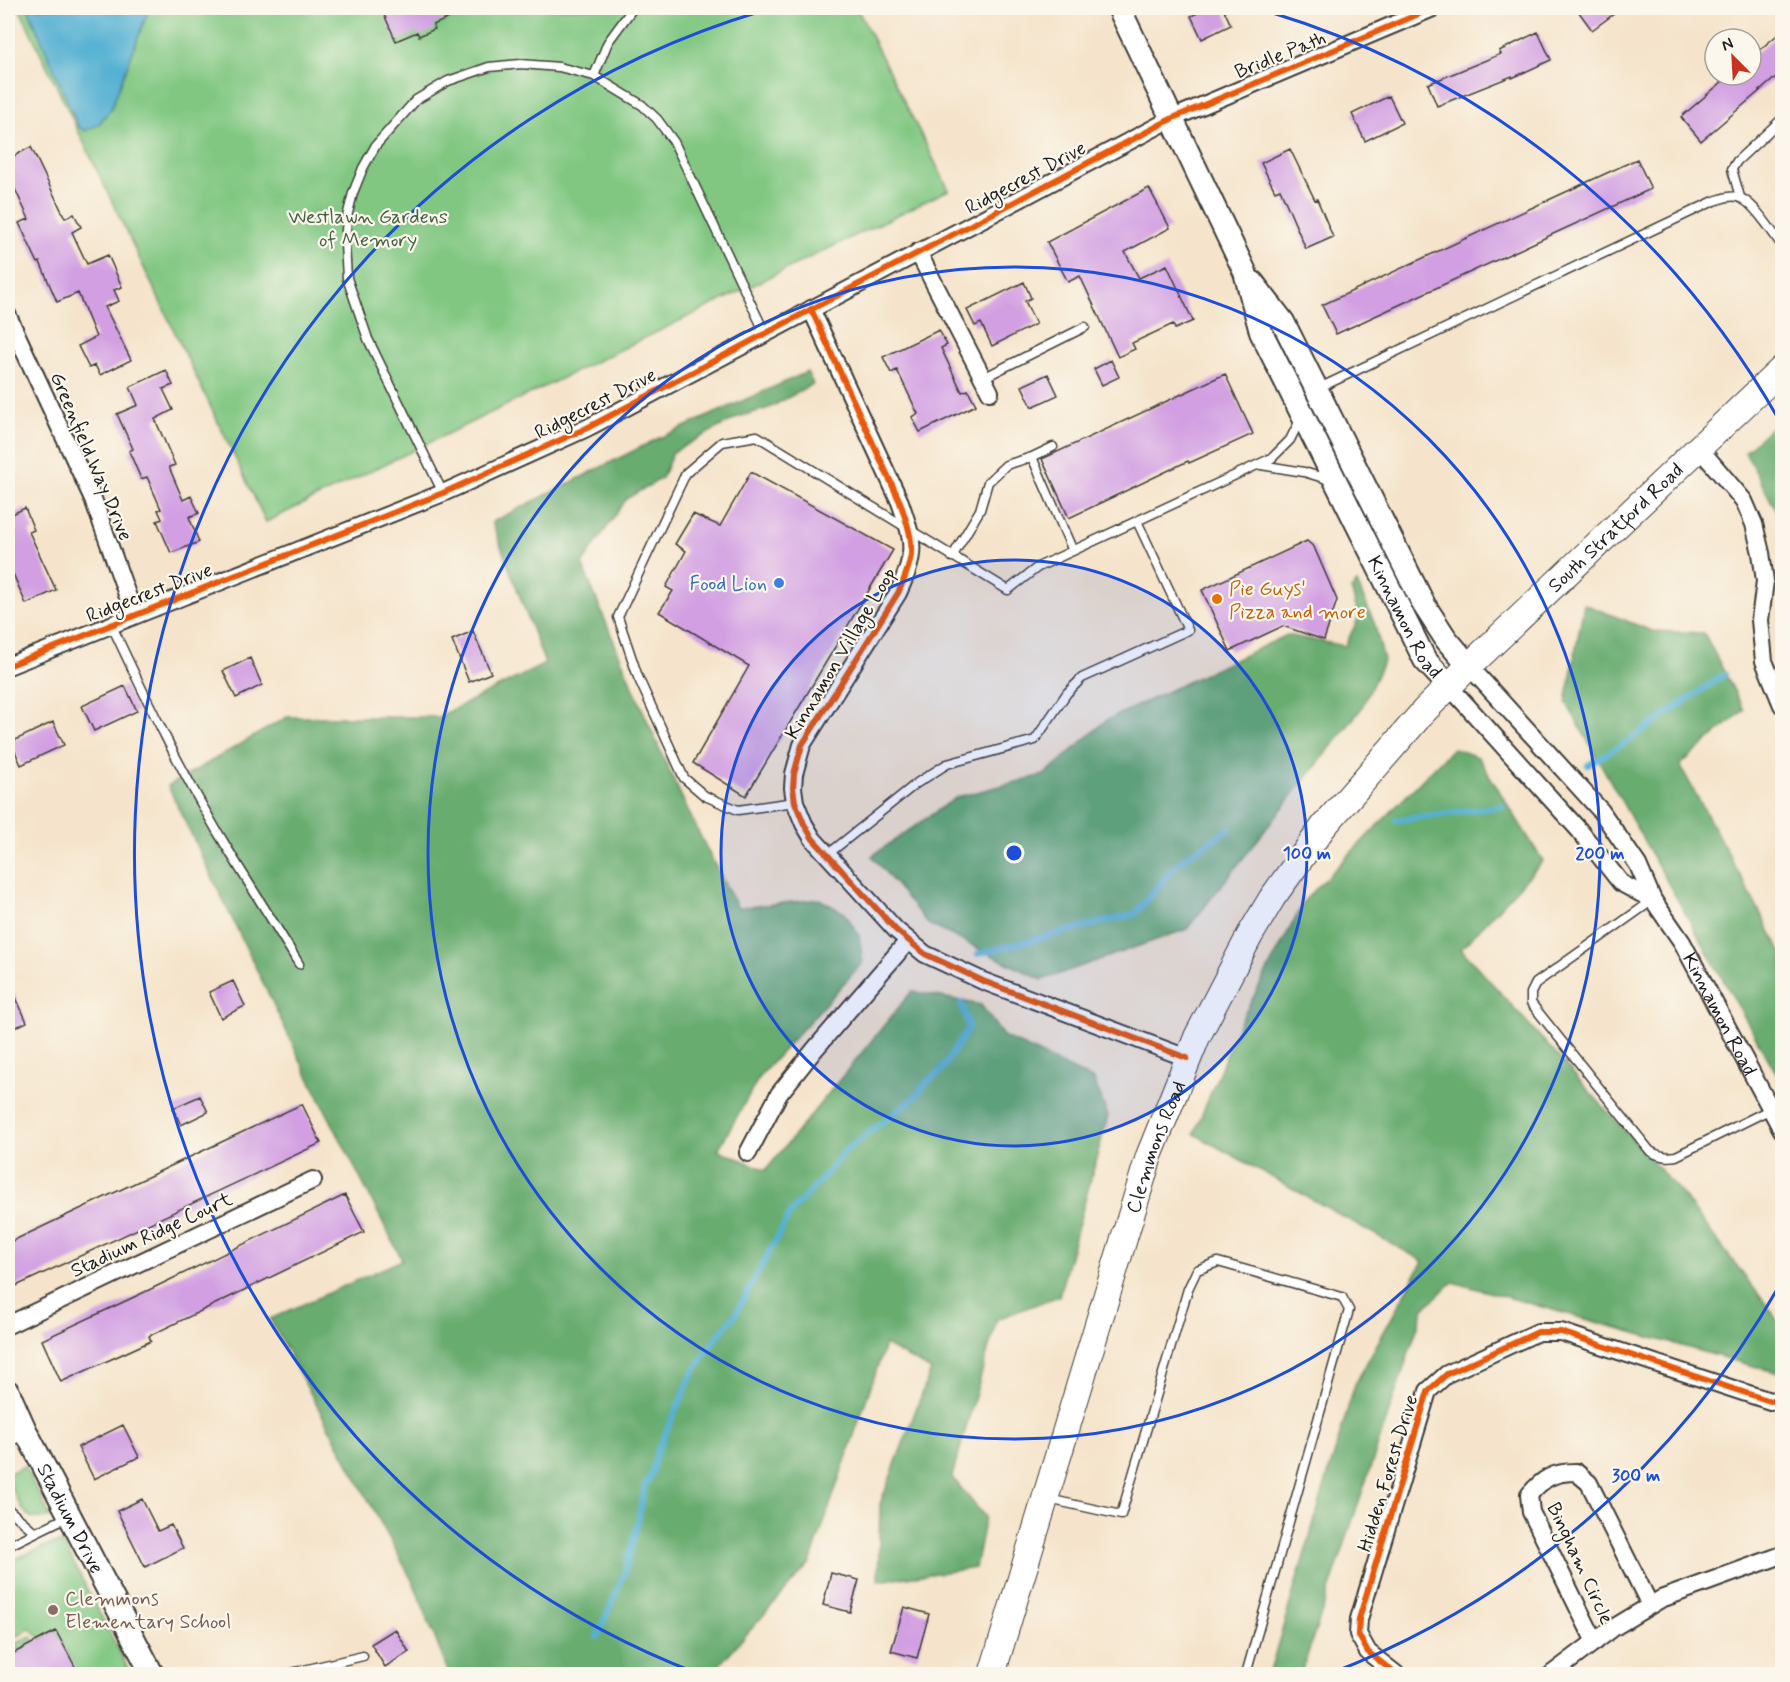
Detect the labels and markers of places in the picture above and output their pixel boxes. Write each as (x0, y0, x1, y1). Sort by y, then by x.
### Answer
place label: Food Lion (690, 571, 767, 598)
marker: Food Lion (772, 576, 786, 590)
place label: Pie Guys' Pizza and more (1229, 576, 1366, 626)
marker: Pie Guys' Pizza and more (1210, 592, 1224, 606)
centre of rings (1004, 843, 1024, 863)
place label: Clemmons Elementary School (65, 1586, 231, 1636)
marker: Clemmons Elementary School (46, 1603, 60, 1617)

